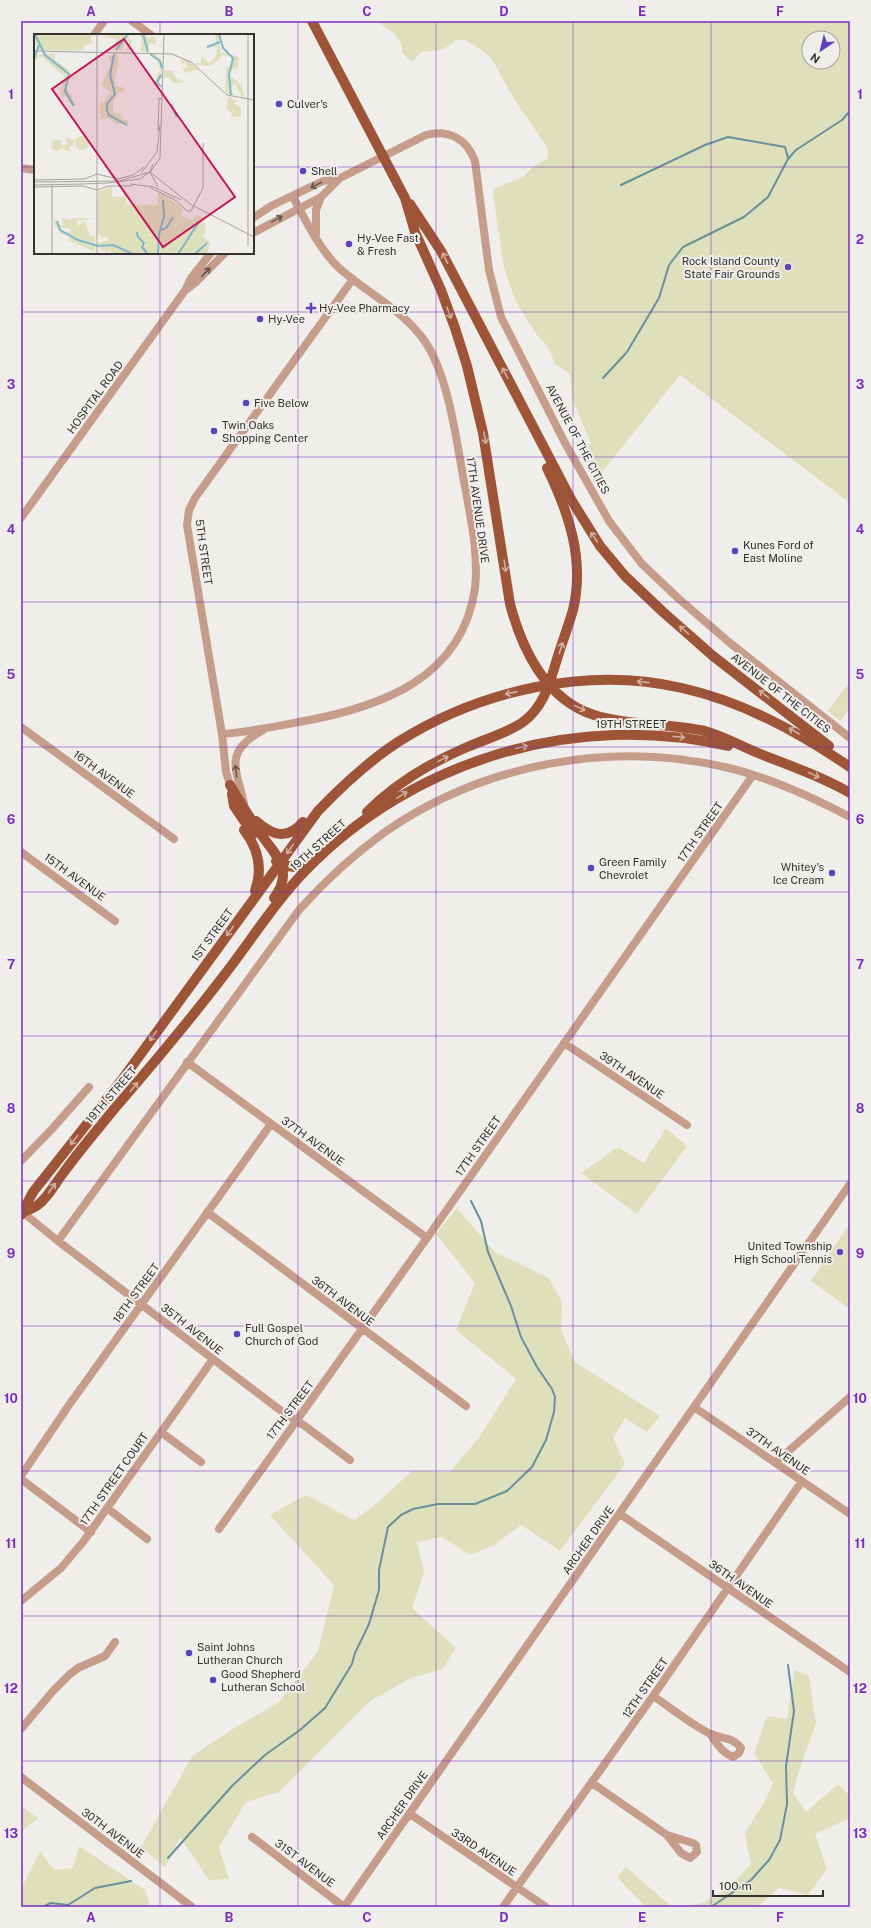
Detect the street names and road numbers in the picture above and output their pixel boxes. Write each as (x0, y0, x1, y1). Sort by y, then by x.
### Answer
street label: HOSPITAL ROAD (65, 358, 126, 436)
street label: AVENUE OF THE CITIES (544, 382, 612, 496)
street label: 17TH AVENUE DRIVE (465, 456, 491, 564)
street label: 5TH STREET (193, 518, 215, 586)
street label: AVENUE OF THE CITIES (729, 651, 833, 735)
street label: 19TH STREET (596, 718, 667, 730)
street label: 16TH AVENUE (71, 748, 137, 800)
street label: 17TH STREET (675, 799, 725, 864)
street label: 19TH STREET (288, 817, 349, 873)
street label: 15TH AVENUE (42, 851, 108, 903)
street label: 1ST STREET (189, 906, 235, 964)
street label: 39TH AVENUE (598, 1049, 667, 1101)
street label: 19TH STREET (83, 1064, 139, 1126)
street label: 17TH STREET (453, 1113, 503, 1178)
street label: 37TH AVENUE (279, 1114, 347, 1168)
street label: 18TH STREET (110, 1260, 162, 1325)
street label: 36TH AVENUE (309, 1274, 377, 1328)
street label: 35TH AVENUE (159, 1301, 225, 1357)
street label: 17TH STREET (264, 1378, 316, 1442)
street label: 37TH AVENUE (744, 1425, 812, 1477)
street label: 17TH STREET COURT (78, 1430, 151, 1528)
street label: ARCHER DRIVE (560, 1503, 616, 1576)
street label: 36TH AVENUE (707, 1558, 775, 1611)
street label: 12TH STREET (620, 1655, 670, 1720)
street label: ARCHER DRIVE (374, 1768, 430, 1841)
street label: 30TH AVENUE (80, 1806, 147, 1860)
street label: 33RD AVENUE (449, 1826, 519, 1878)
street label: 31ST AVENUE (273, 1837, 337, 1889)

